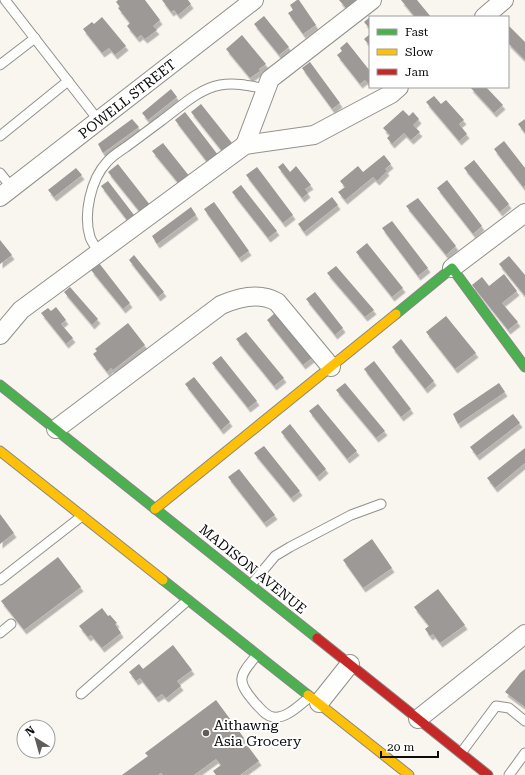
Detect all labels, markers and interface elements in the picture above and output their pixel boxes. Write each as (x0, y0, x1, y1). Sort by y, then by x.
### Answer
legend (369, 16, 509, 88)
text: Fast (405, 25, 429, 39)
text: Slow (405, 45, 433, 59)
street label: POWELL STREET (75, 56, 179, 142)
text: Jam (405, 65, 429, 79)
street label: MADISON AVENUE (196, 521, 310, 617)
place label: Aithawng Asia Grocery (214, 717, 302, 749)
north arrow (16, 719, 56, 759)
text: N (23, 723, 38, 739)
marker: Aithawng Asia Grocery (201, 728, 211, 738)
scale bar (381, 733, 438, 759)
text: 20 m (387, 740, 414, 754)

